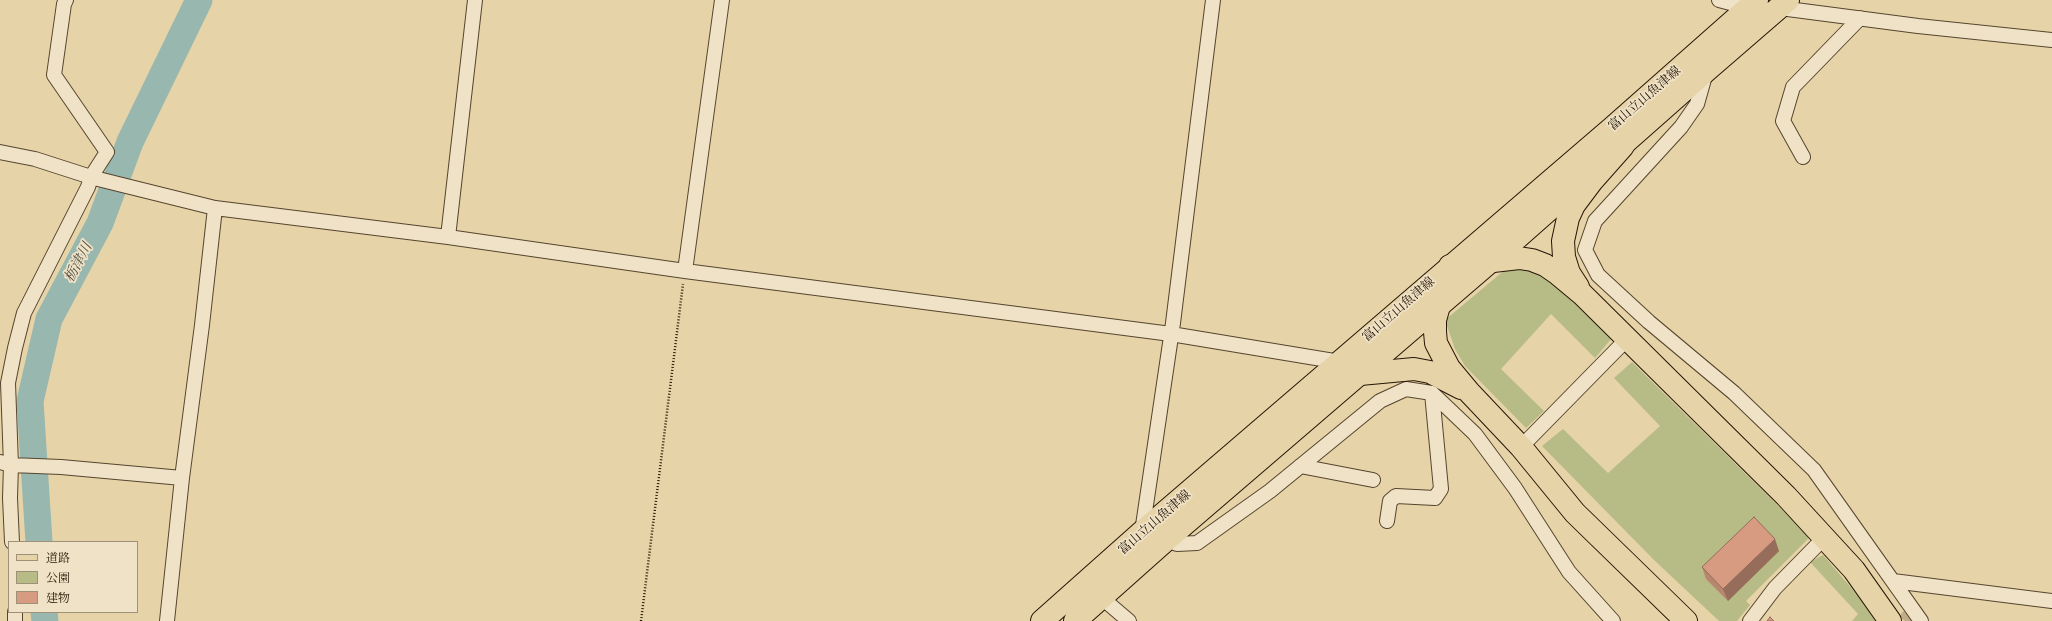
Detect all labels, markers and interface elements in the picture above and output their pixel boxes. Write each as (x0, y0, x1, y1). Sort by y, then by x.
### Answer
street label: 富山立山魚津線 (1606, 63, 1684, 135)
water label: 栃津川 (62, 241, 96, 285)
street label: 富山立山魚津線 (1360, 274, 1438, 346)
street label: 富山立山魚津線 (1116, 487, 1194, 559)
legend (8, 541, 138, 613)
text: 道路 (46, 550, 70, 566)
text: 公園 (46, 570, 70, 586)
text: 建物 (46, 590, 70, 606)

